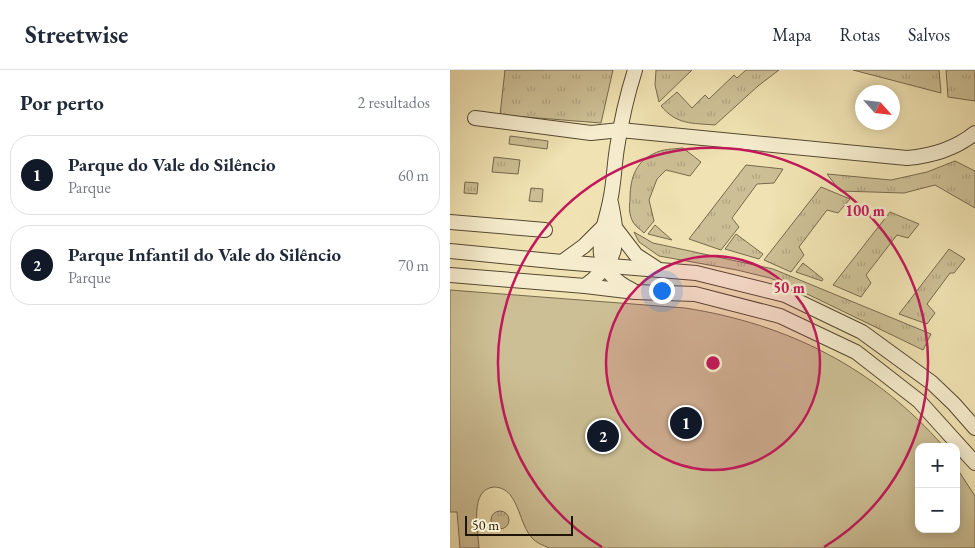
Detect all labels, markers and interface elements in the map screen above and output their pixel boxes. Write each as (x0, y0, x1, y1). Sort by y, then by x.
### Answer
text: Streetwise (25, 19, 128, 50)
text: Mapa (772, 23, 812, 46)
text: Rotas (840, 23, 880, 46)
text: Salvos (908, 23, 950, 46)
north arrow (855, 85, 900, 130)
text: Por perto (20, 89, 104, 116)
text: 2 resultados (358, 92, 430, 113)
text: Parque do Vale do Silêncio (68, 152, 276, 177)
text: 1 (33, 165, 41, 186)
text: 60 m (398, 165, 429, 186)
text: Parque (68, 177, 111, 198)
text: 100 m (845, 201, 885, 220)
text: Parque Infantil do Vale do Silêncio (68, 242, 341, 267)
text: 2 (33, 255, 41, 276)
text: 70 m (398, 255, 429, 276)
text: Parque (68, 267, 111, 288)
your location (649, 278, 675, 304)
text: 50 m (773, 278, 805, 297)
centre of rings (704, 354, 722, 372)
pin: 1 (670, 404, 702, 442)
pin: 2 (587, 417, 619, 455)
map controls (915, 443, 960, 533)
button: + (915, 443, 960, 488)
button: − (915, 488, 960, 533)
scale bar (465, 513, 572, 536)
text: 50 m (472, 516, 499, 534)

